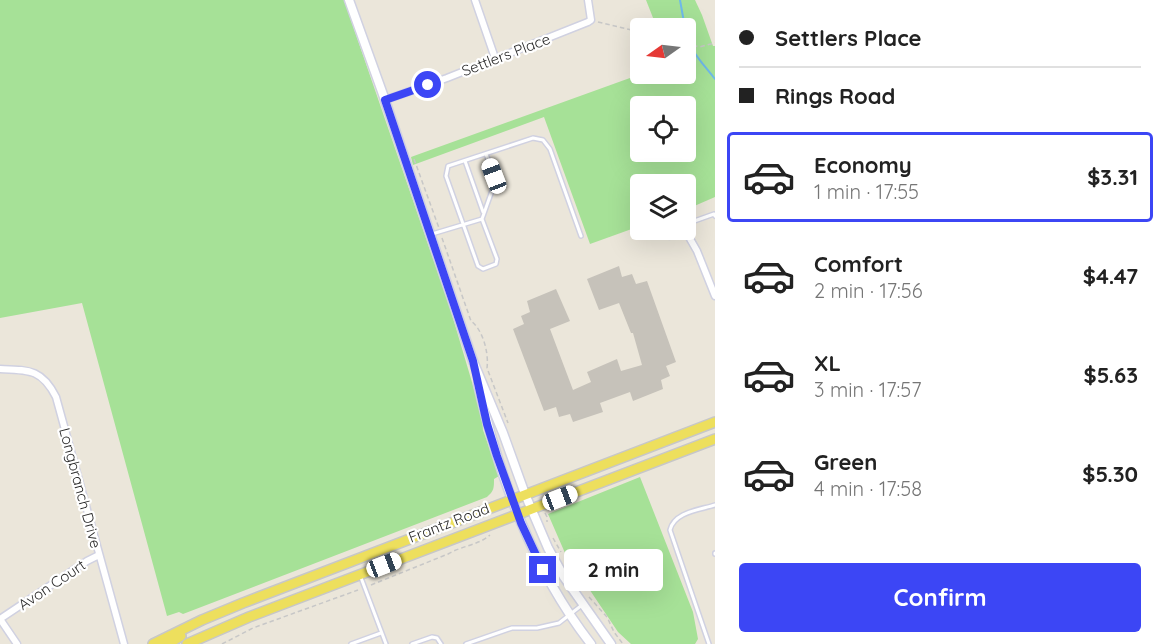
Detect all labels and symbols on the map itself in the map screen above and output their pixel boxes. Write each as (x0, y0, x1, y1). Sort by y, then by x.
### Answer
north arrow (630, 18, 696, 84)
street label: Settlers Place (459, 29, 553, 80)
route start (414, 71, 441, 98)
car (479, 156, 509, 196)
street label: Longbranch Drive (55, 426, 106, 550)
car (540, 483, 580, 513)
street label: Frantz Road (406, 498, 492, 547)
callout: 2 min (564, 549, 663, 591)
car (364, 550, 404, 580)
street label: Avon Court (14, 555, 89, 614)
route end (529, 556, 556, 583)

